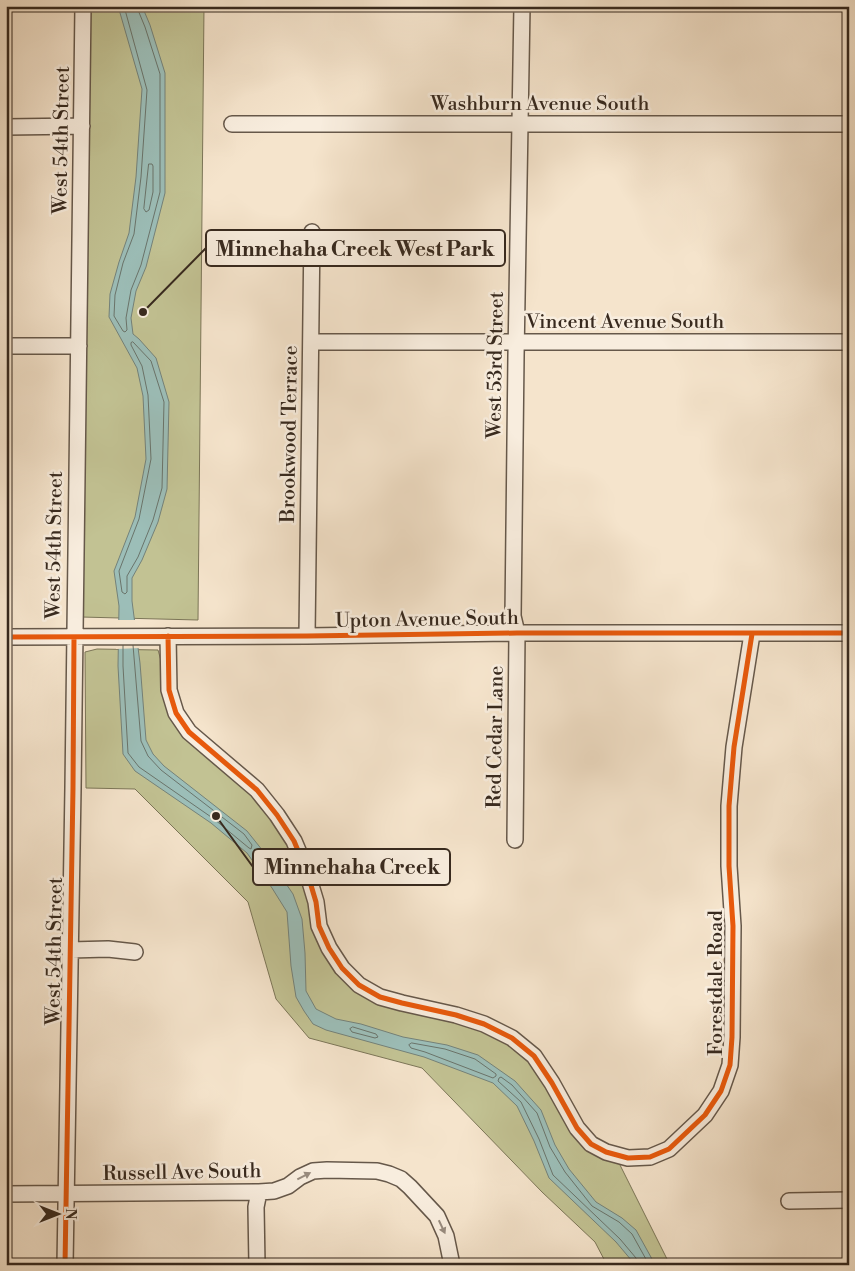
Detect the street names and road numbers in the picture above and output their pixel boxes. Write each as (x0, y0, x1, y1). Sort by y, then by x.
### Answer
street label: West 54th Street (48, 66, 76, 215)
street label: Washburn Avenue South (430, 92, 650, 117)
street label: West 53rd Street (482, 291, 510, 440)
street label: Vincent Avenue South (525, 310, 724, 335)
street label: Brookwood Terrace (276, 345, 304, 524)
street label: West 54th Street (41, 471, 69, 620)
street label: Upton Avenue South (335, 606, 519, 634)
street label: Red Cedar Lane (482, 665, 510, 809)
street label: West 54th Street (41, 877, 69, 1026)
street label: Forestdale Road (704, 910, 729, 1056)
street label: Russell Ave South (102, 1159, 262, 1187)

